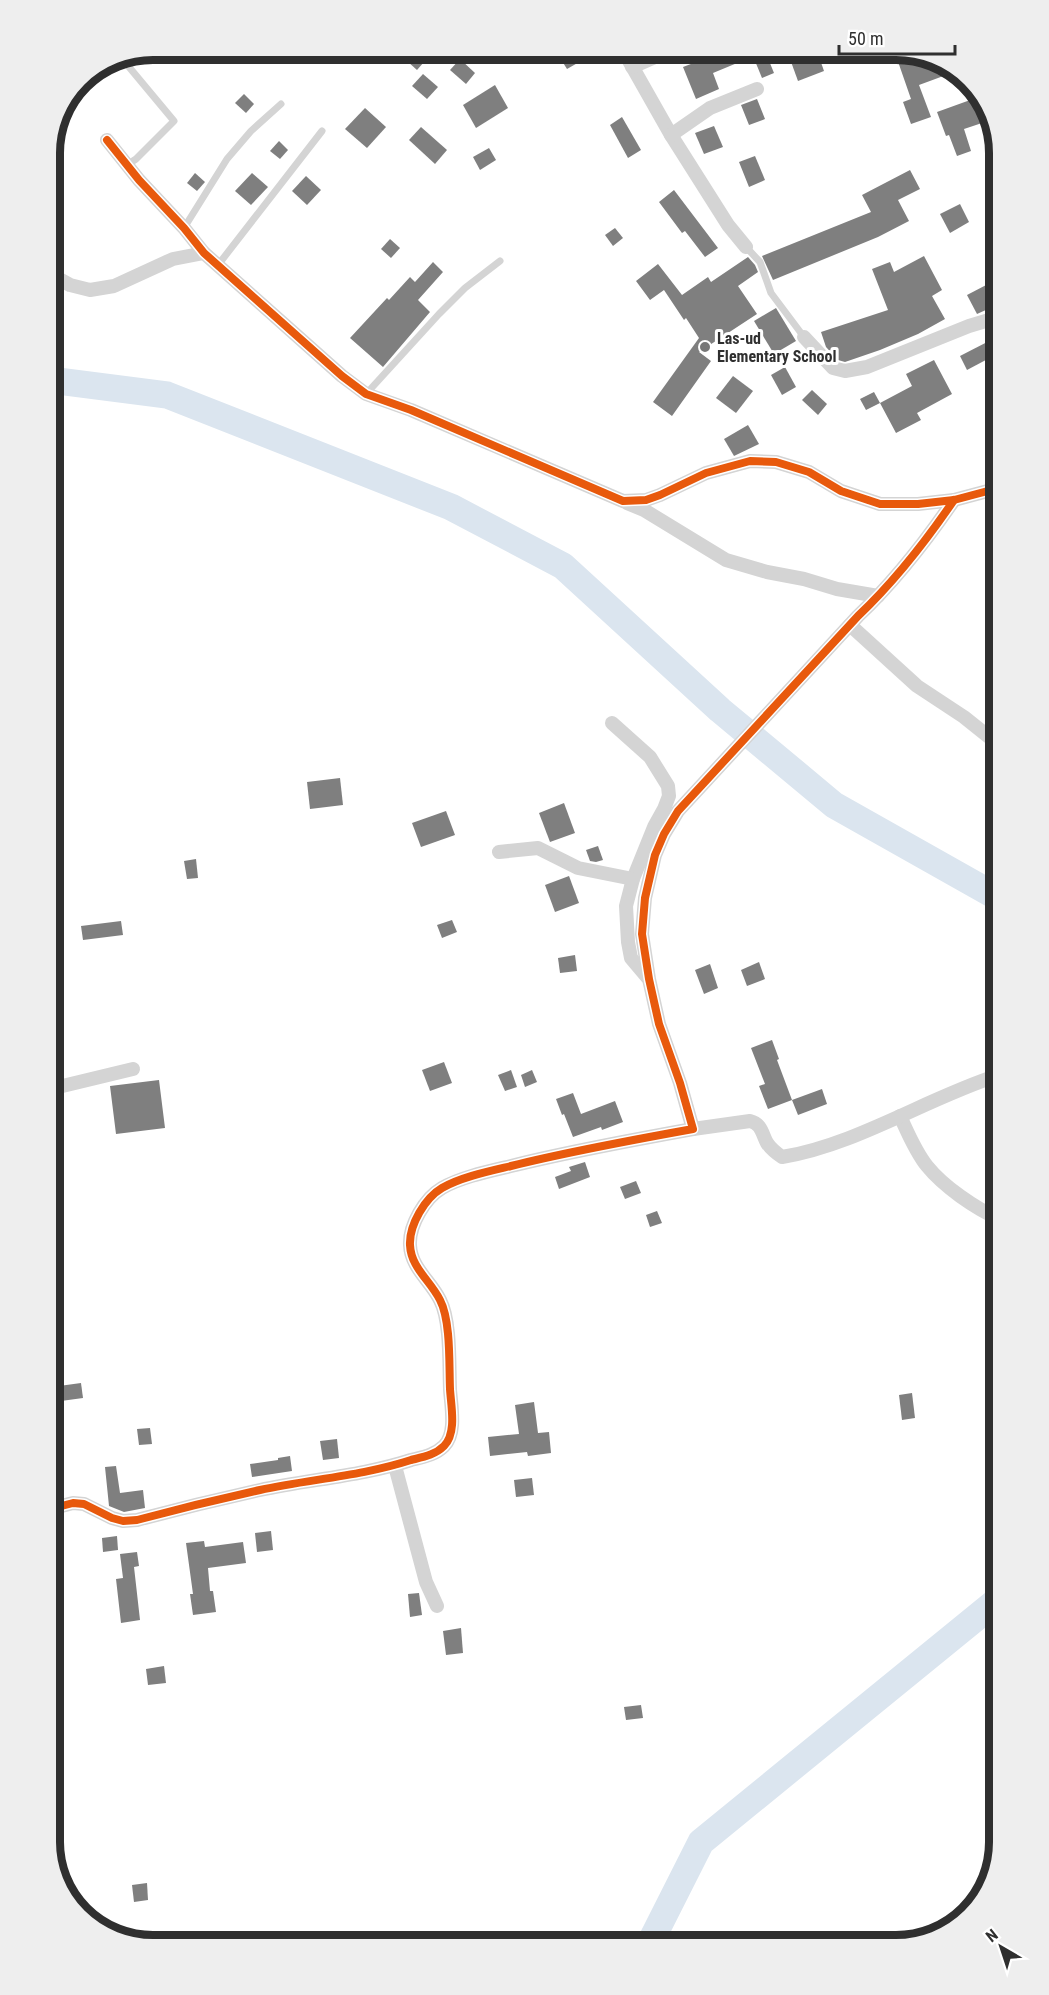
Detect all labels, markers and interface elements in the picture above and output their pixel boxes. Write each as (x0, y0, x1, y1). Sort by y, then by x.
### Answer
scale bar (839, 18, 954, 56)
text: 50 m (848, 28, 883, 49)
place label: Las-ud Elementary School (717, 329, 836, 366)
marker: Las-ud Elementary School (698, 340, 712, 354)
north arrow (971, 1917, 1031, 1977)
text: N (982, 1925, 1002, 1946)

